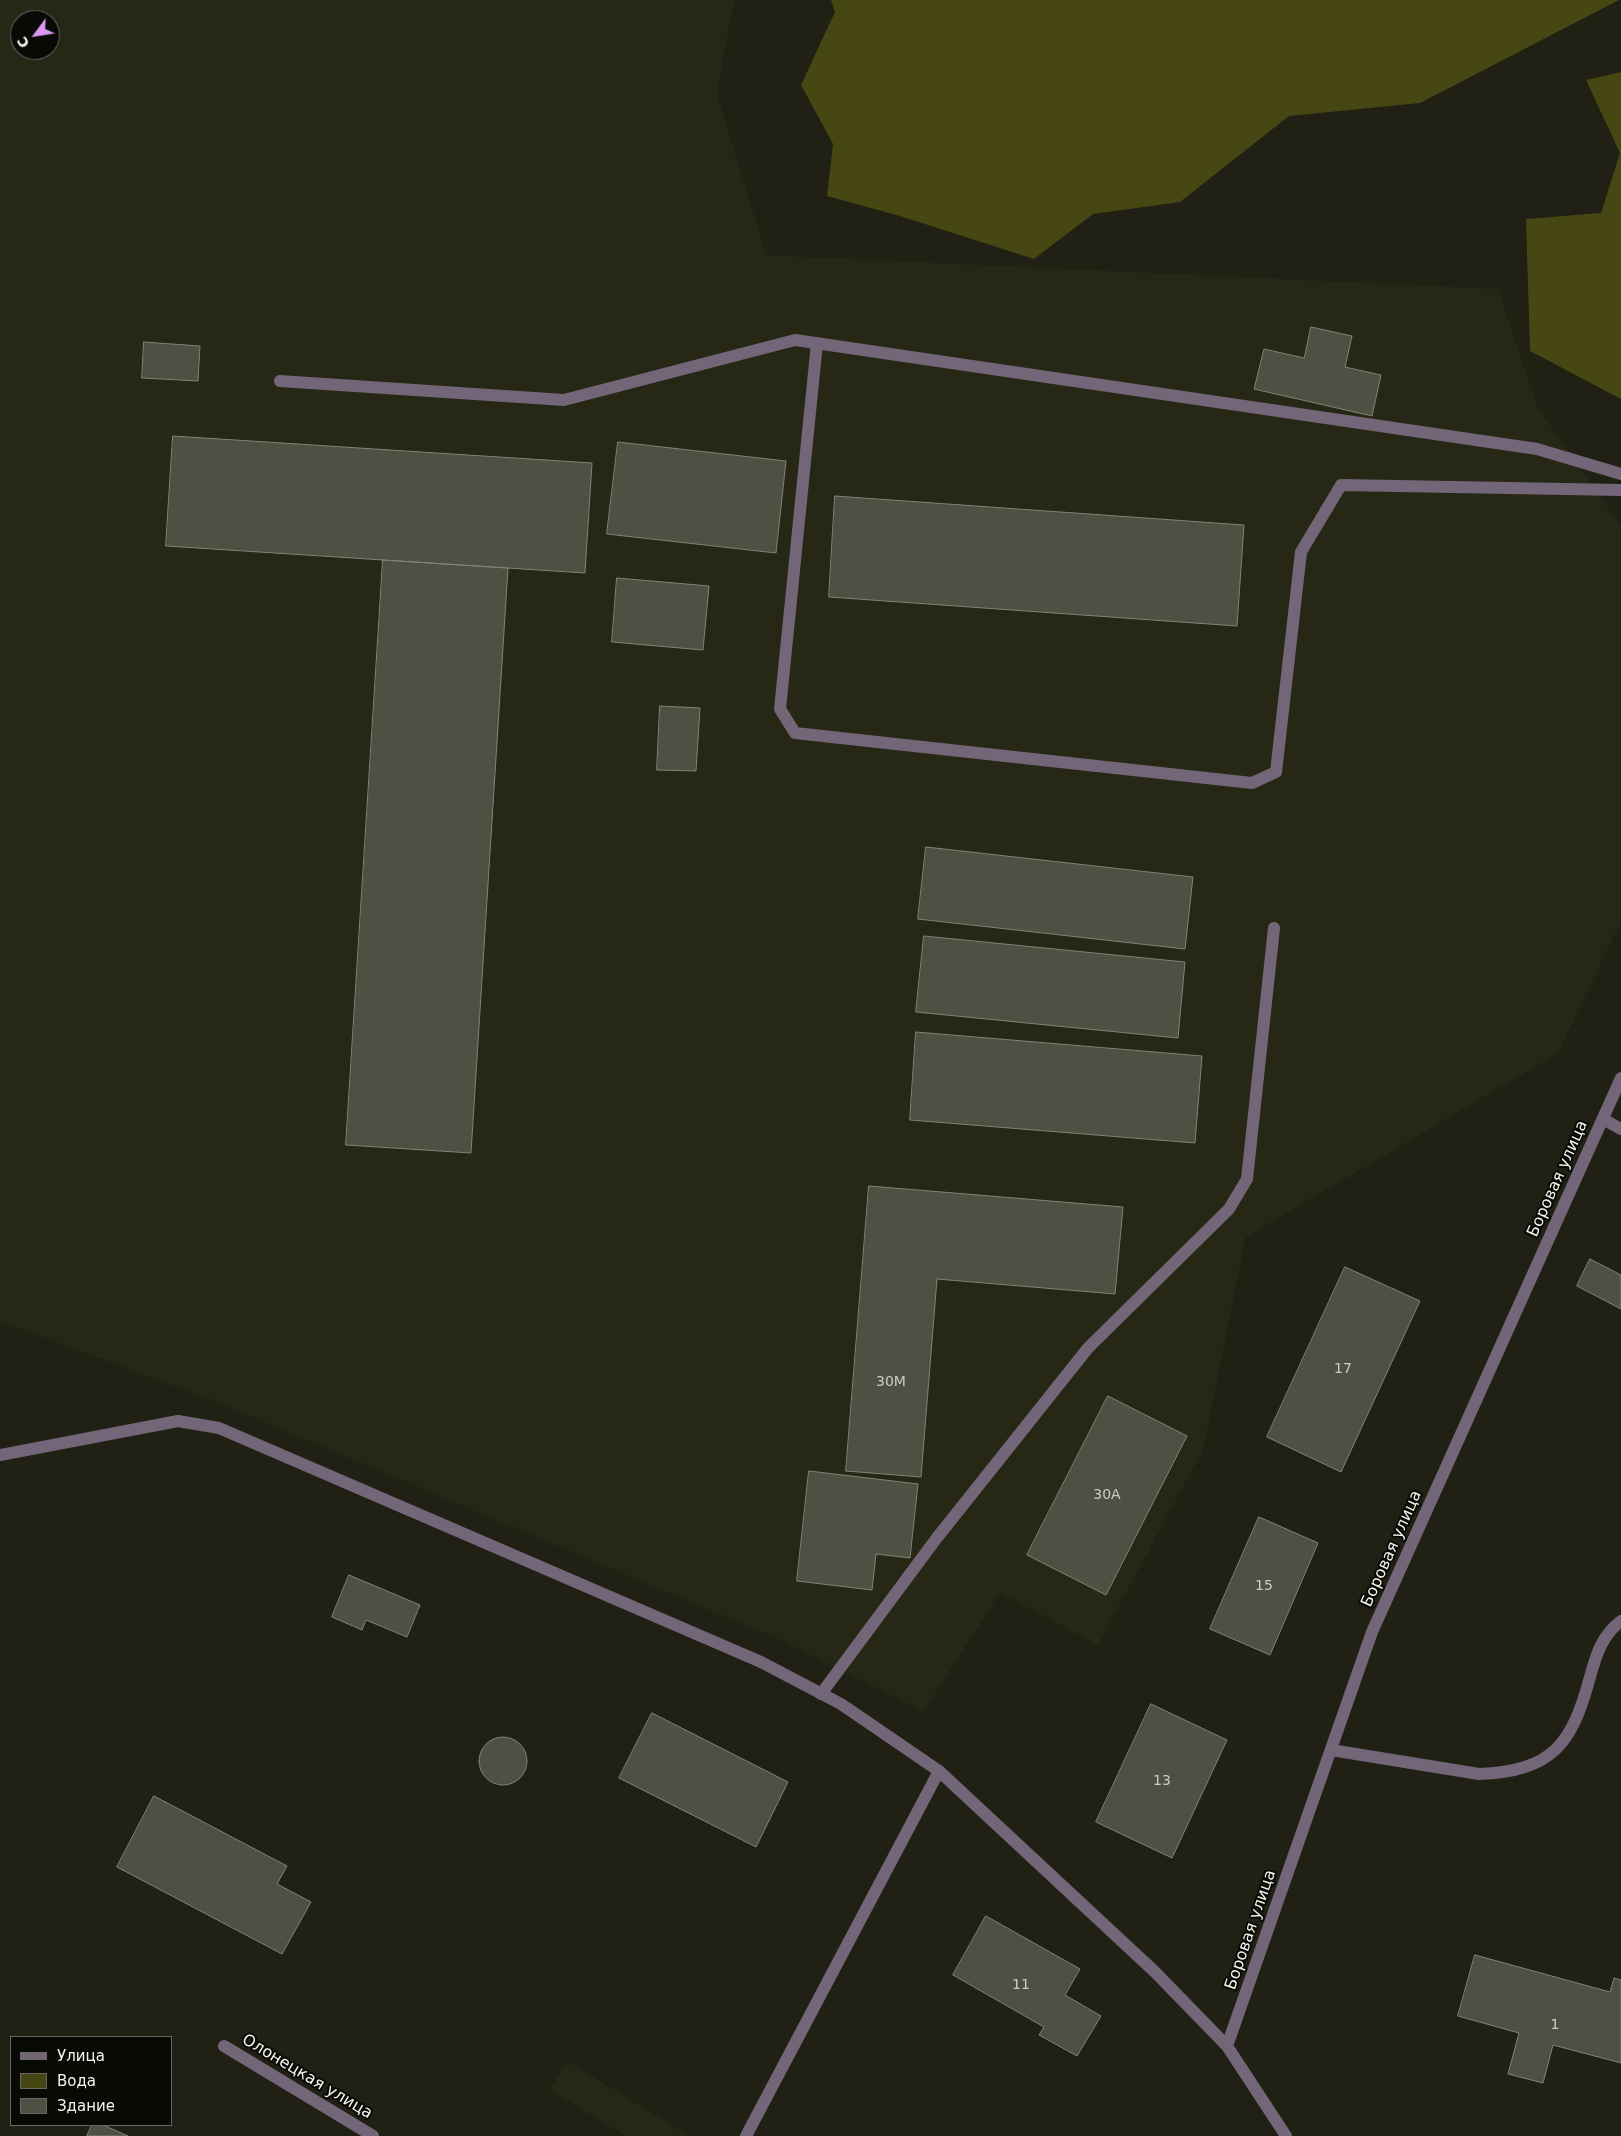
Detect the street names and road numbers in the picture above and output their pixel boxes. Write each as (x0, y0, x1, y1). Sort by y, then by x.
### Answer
street label: Боровая улица (1524, 1118, 1592, 1240)
street label: Боровая улица (1358, 1488, 1426, 1610)
street label: Боровая улица (1222, 1868, 1280, 1992)
street label: Олонецкая улица (238, 2030, 376, 2124)

